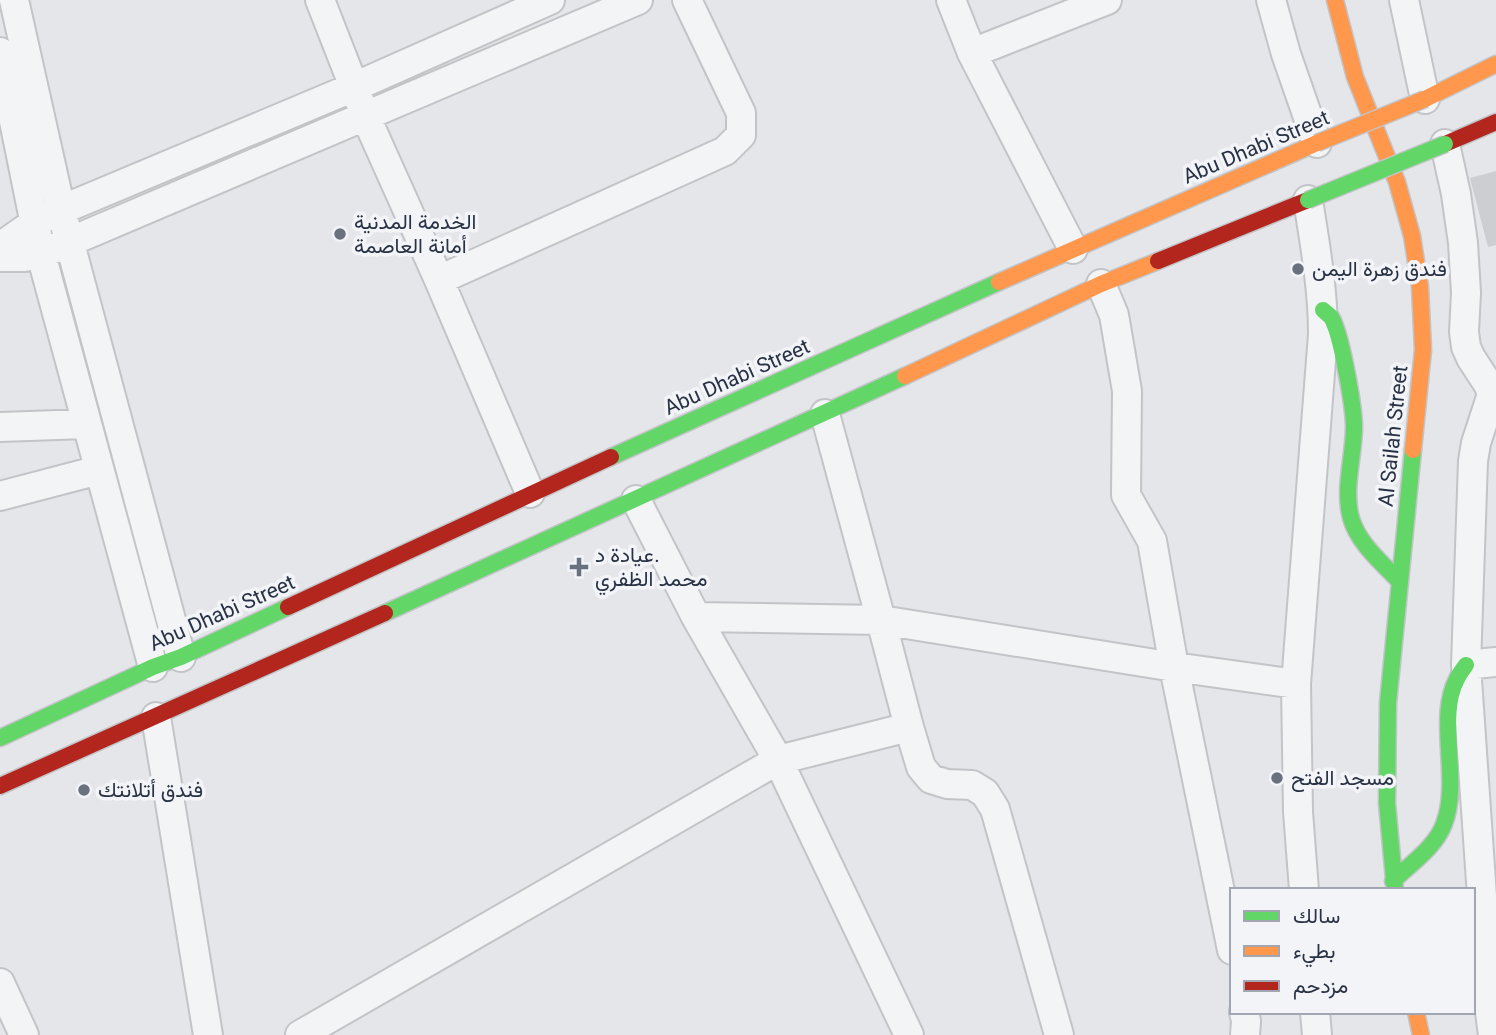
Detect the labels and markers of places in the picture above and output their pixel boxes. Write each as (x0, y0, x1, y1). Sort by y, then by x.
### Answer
place label: الخدمة المدنية أمانة العاصمة (354, 210, 476, 258)
marker: الخدمة المدنية أمانة العاصمة (332, 226, 348, 242)
place label: فندق زهرة اليمن (1312, 257, 1447, 282)
marker: فندق زهرة اليمن (1290, 261, 1306, 277)
place label: عيادة د. محمد الظفري (595, 543, 707, 596)
marker: عيادة د. محمد الظفري (569, 557, 589, 577)
place label: مسجد الفتح (1291, 766, 1394, 792)
marker: مسجد الفتح (1269, 770, 1285, 786)
place label: فندق أتلانتك (98, 778, 203, 802)
marker: فندق أتلانتك (76, 782, 92, 798)

